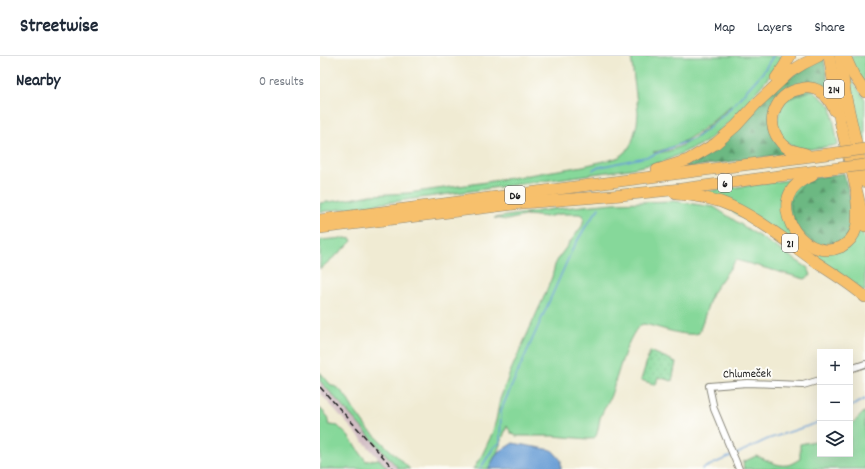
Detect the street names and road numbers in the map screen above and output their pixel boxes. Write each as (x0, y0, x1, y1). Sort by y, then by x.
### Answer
road number: 214 (824, 80, 844, 98)
road number: 6 (718, 174, 732, 192)
road number: D6 (505, 186, 525, 204)
road number: 21 (782, 234, 798, 252)
street label: Chlumeček (723, 366, 771, 383)

